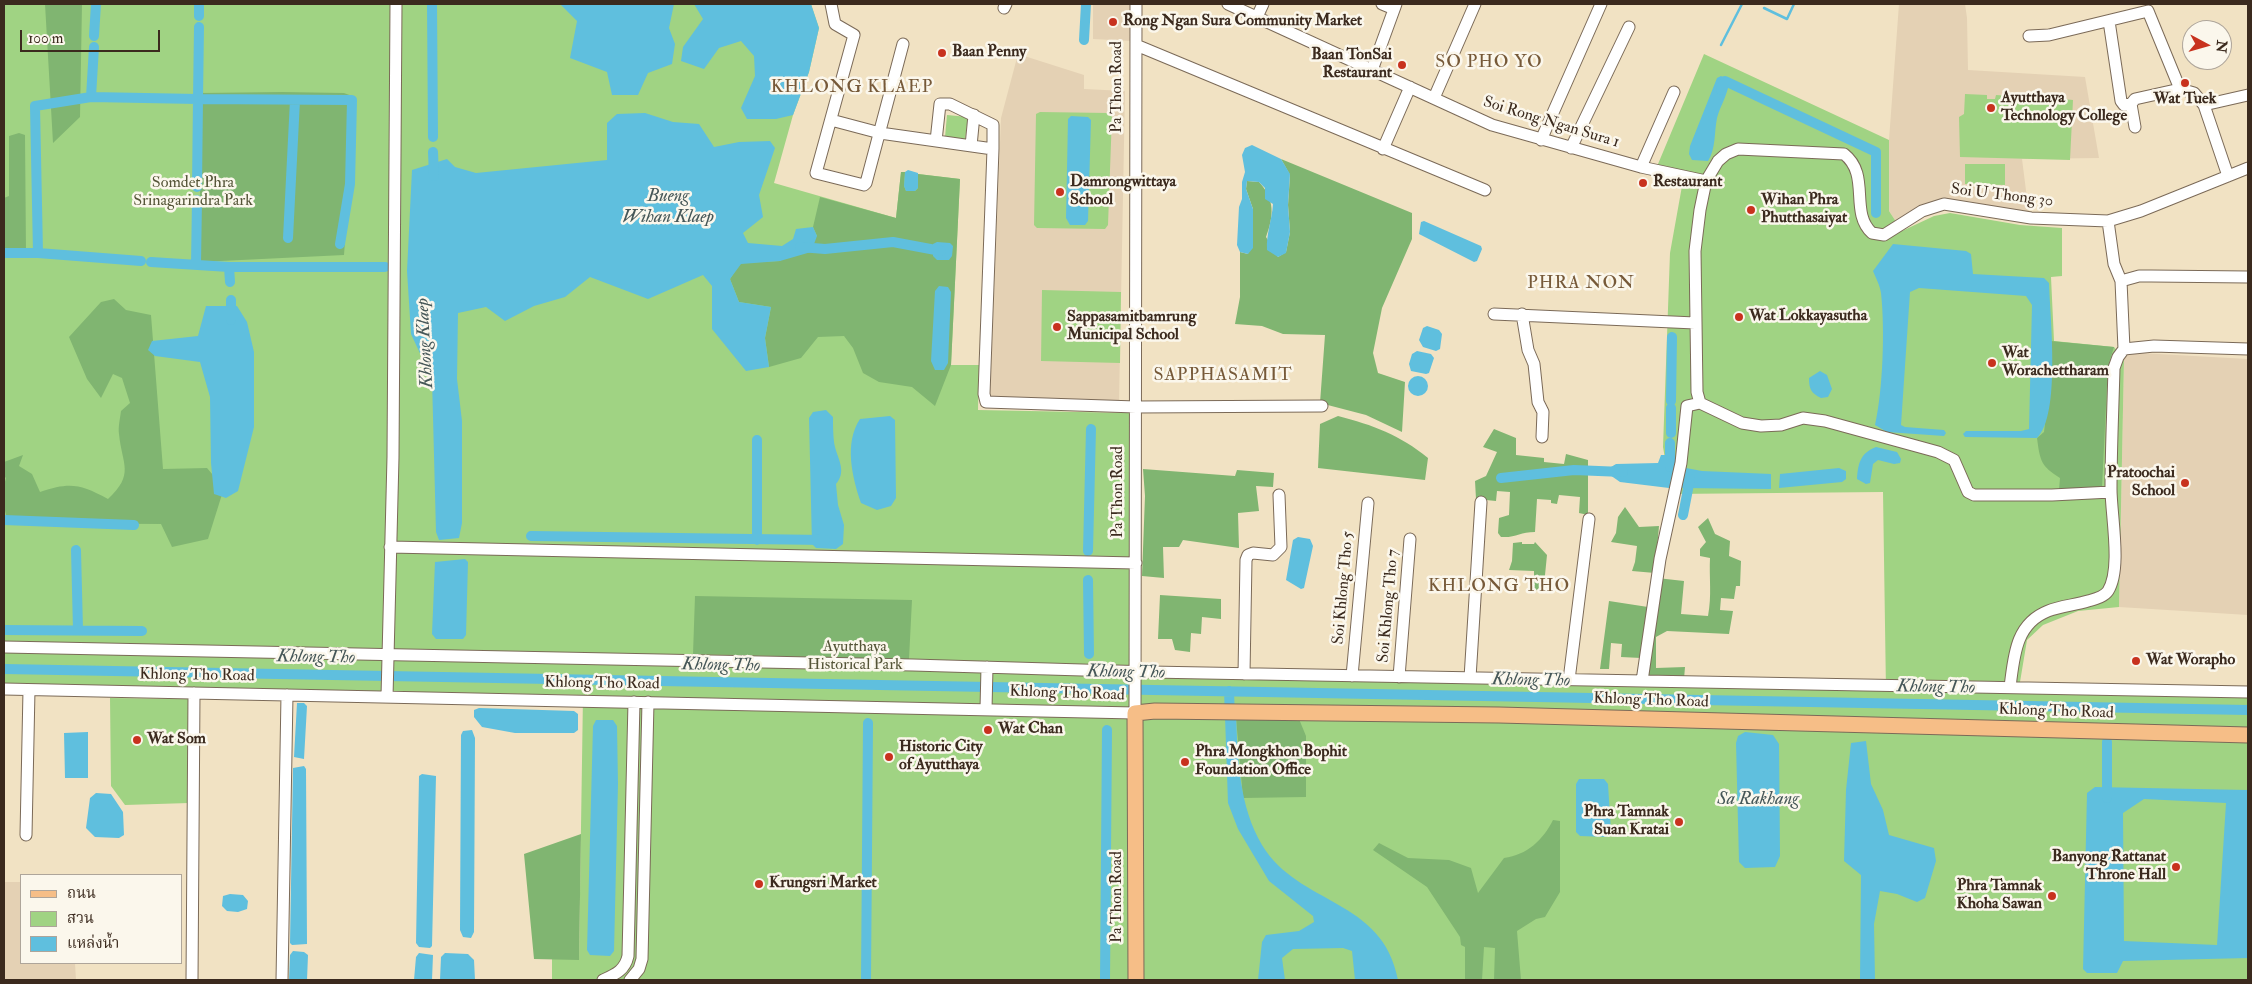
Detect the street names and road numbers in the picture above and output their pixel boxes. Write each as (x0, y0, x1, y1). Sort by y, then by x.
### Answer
street label: Pa Thon Road (1108, 41, 1128, 133)
street label: Soi Rong Ngan Sura 1 (1481, 93, 1621, 153)
street label: Soi U Thong 30 (1950, 180, 2054, 212)
street label: Pa Thon Road (1109, 446, 1129, 538)
street label: Soi Khlong Tho 5 (1329, 531, 1359, 645)
street label: Soi Khlong Tho 7 (1374, 549, 1404, 663)
street label: Khlong Tho Road (139, 665, 255, 687)
street label: Khlong Tho Road (544, 673, 660, 695)
street label: Khlong Tho Road (1009, 682, 1125, 706)
street label: Khlong Tho Road (1593, 689, 1709, 713)
street label: Khlong Tho Road (1998, 700, 2114, 724)
street label: Pa Thon Road (1108, 851, 1128, 943)

